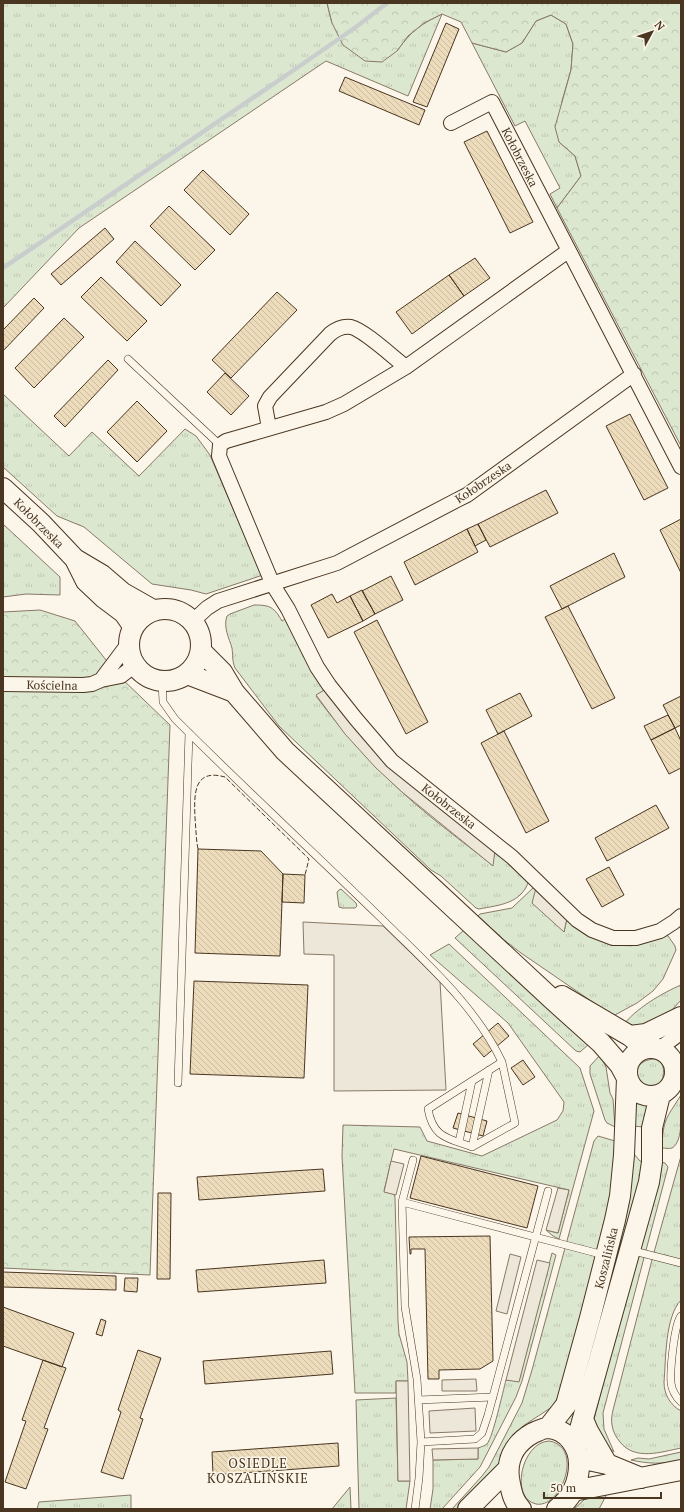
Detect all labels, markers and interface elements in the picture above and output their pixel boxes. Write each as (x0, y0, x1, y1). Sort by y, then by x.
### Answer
north arrow (632, 12, 672, 52)
text: N (652, 18, 668, 34)
street label: Kołobrzeska (499, 125, 541, 189)
street label: Kołobrzeska (452, 458, 514, 506)
street label: Kołobrzeska (11, 495, 67, 551)
street label: Kościelna (26, 677, 78, 693)
street label: Kołobrzeska (419, 780, 479, 832)
street label: Koszalińska (591, 1226, 621, 1290)
district label: OSIEDLE KOSZALIŃSKIE (207, 1454, 309, 1487)
scale bar (544, 1474, 661, 1500)
text: 50 m (550, 1480, 577, 1495)

